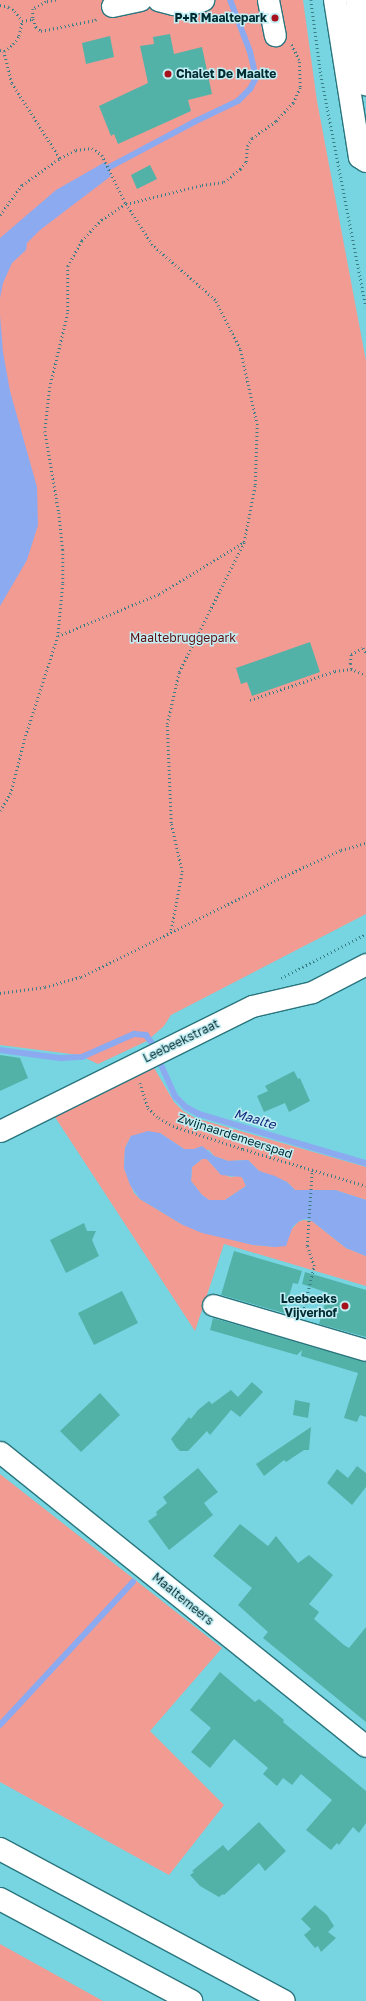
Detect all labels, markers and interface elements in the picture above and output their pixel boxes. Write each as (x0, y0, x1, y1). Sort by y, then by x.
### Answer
place label: P+R Maaltepark (174, 11, 267, 25)
marker: P+R Maaltepark (270, 13, 280, 23)
place label: Chalet De Maalte (176, 67, 276, 81)
marker: Chalet De Maalte (163, 69, 173, 79)
park label: Maaltebruggepark (130, 631, 236, 645)
street label: Leebeekstraat (141, 1016, 221, 1066)
water label: Maalte (232, 1106, 278, 1132)
street label: Zwijnaardemeerspad (176, 1111, 294, 1161)
place label: Leebeeks Vijverhof (281, 1292, 337, 1320)
marker: Leebeeks Vijverhof (340, 1301, 350, 1311)
street label: Maaltemeers (149, 1570, 217, 1628)

